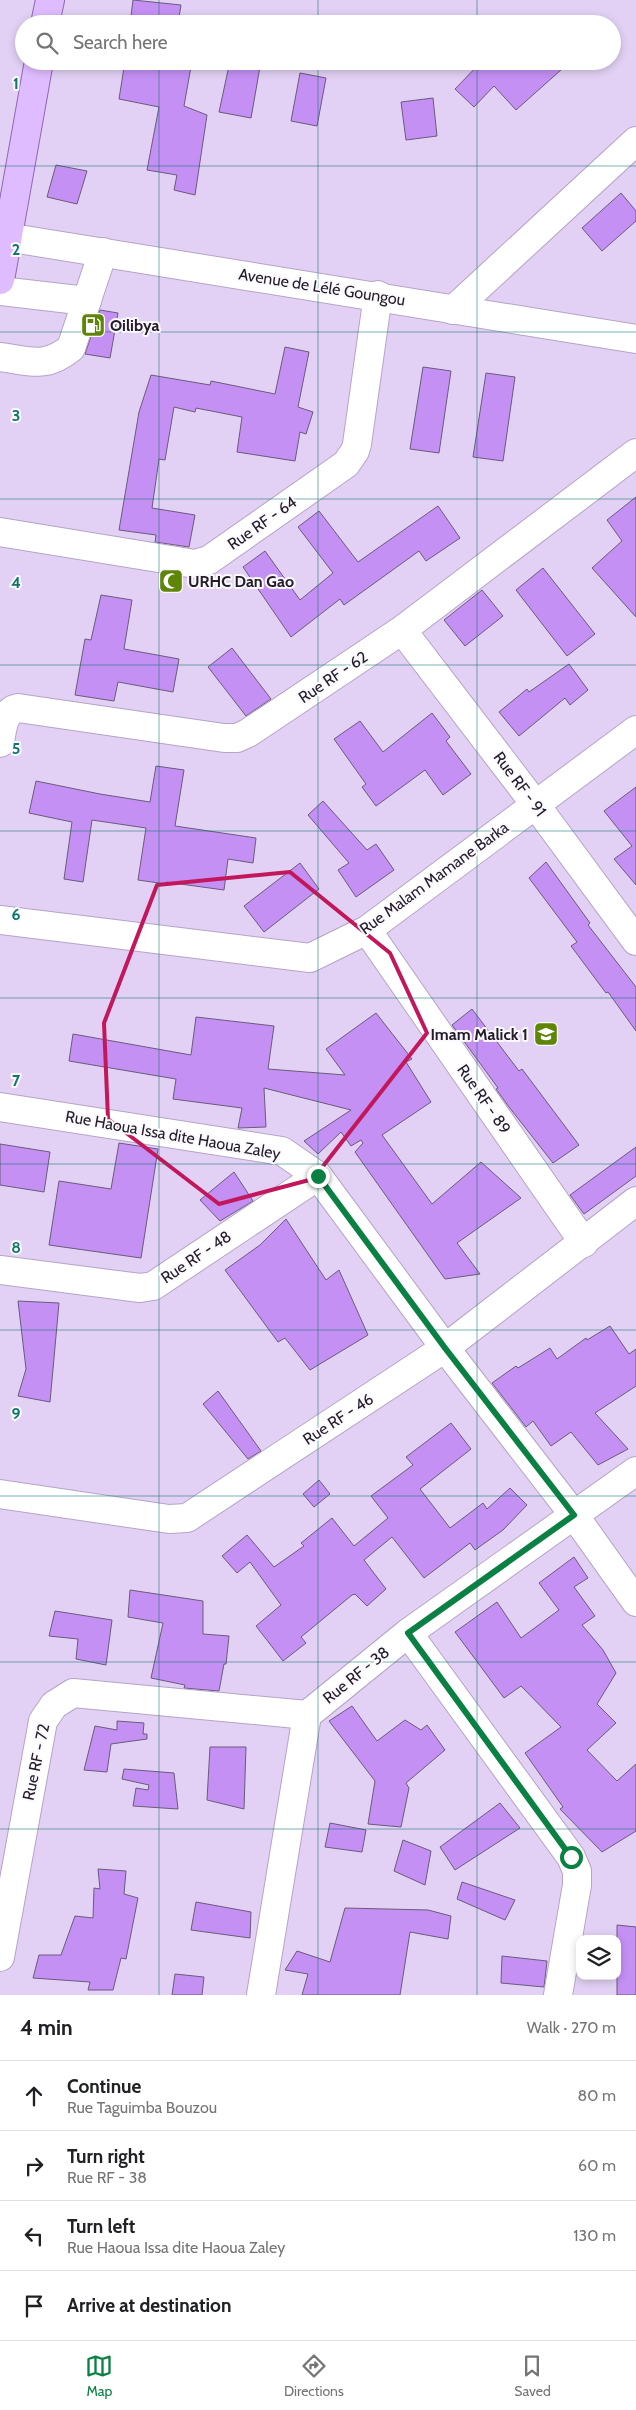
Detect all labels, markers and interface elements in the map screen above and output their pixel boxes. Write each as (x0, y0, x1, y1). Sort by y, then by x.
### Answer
search box (15, 15, 621, 70)
icon: search (33, 29, 61, 57)
text: Search here (73, 31, 167, 54)
text: 1 (13, 74, 19, 93)
text: 2 (12, 240, 20, 259)
street label: Avenue de Lélé Goungou (237, 264, 407, 310)
fuel station icon: Oilibya (80, 312, 106, 338)
place label: Oilibya (110, 316, 159, 335)
text: 3 (12, 406, 20, 425)
street label: Rue RF - 64 (224, 492, 300, 554)
mosque icon: URHC Dan Gao (158, 568, 184, 594)
place label: URHC Dan Gao (188, 572, 294, 591)
text: 4 (11, 573, 21, 592)
street label: Rue RF - 62 (295, 647, 371, 707)
text: 5 (12, 739, 20, 758)
street label: Rue RF - 91 (490, 748, 550, 820)
street label: Rue Malam Mamane Barka (356, 817, 512, 938)
text: 6 (12, 905, 21, 924)
school or university icon: Imam Malick 1 (533, 1021, 559, 1047)
place label: Imam Malick 1 (430, 1025, 528, 1044)
street label: Rue RF - 89 (453, 1061, 515, 1137)
text: 7 (12, 1071, 21, 1090)
street label: Rue Haoua Issa dite Haoua Zaley (64, 1107, 282, 1163)
route end (307, 1165, 330, 1188)
street label: Rue RF - 48 (157, 1227, 235, 1287)
text: 8 (11, 1238, 21, 1257)
street label: Rue RF - 46 (299, 1389, 377, 1449)
text: 9 (12, 1404, 21, 1423)
street label: Rue RF - 38 (319, 1642, 393, 1708)
street label: Rue RF - 72 (19, 1722, 53, 1802)
route start (560, 1846, 583, 1869)
map controls (576, 1935, 621, 1980)
button: layers (576, 1935, 621, 1980)
text: 4 min (20, 2015, 73, 2040)
text: Walk · 270 m (527, 2018, 616, 2037)
text: Continue (67, 2075, 141, 2098)
icon: ahead (20, 2082, 48, 2110)
text: 80 m (578, 2086, 616, 2105)
text: Rue Taguimba Bouzou (67, 2098, 217, 2117)
text: Turn right (67, 2145, 145, 2168)
icon: right (20, 2152, 48, 2180)
text: 60 m (578, 2156, 616, 2175)
text: Rue RF - 38 (67, 2168, 147, 2187)
text: Turn left (67, 2215, 135, 2238)
icon: left (20, 2222, 48, 2250)
text: 130 m (573, 2226, 616, 2245)
text: Rue Haoua Issa dite Haoua Zaley (67, 2238, 285, 2257)
icon: arrive (20, 2292, 48, 2320)
text: Arrive at destination (67, 2294, 231, 2317)
tab: Map (85, 2352, 113, 2400)
tab: Directions (284, 2352, 344, 2400)
tab: Saved (514, 2352, 551, 2400)

